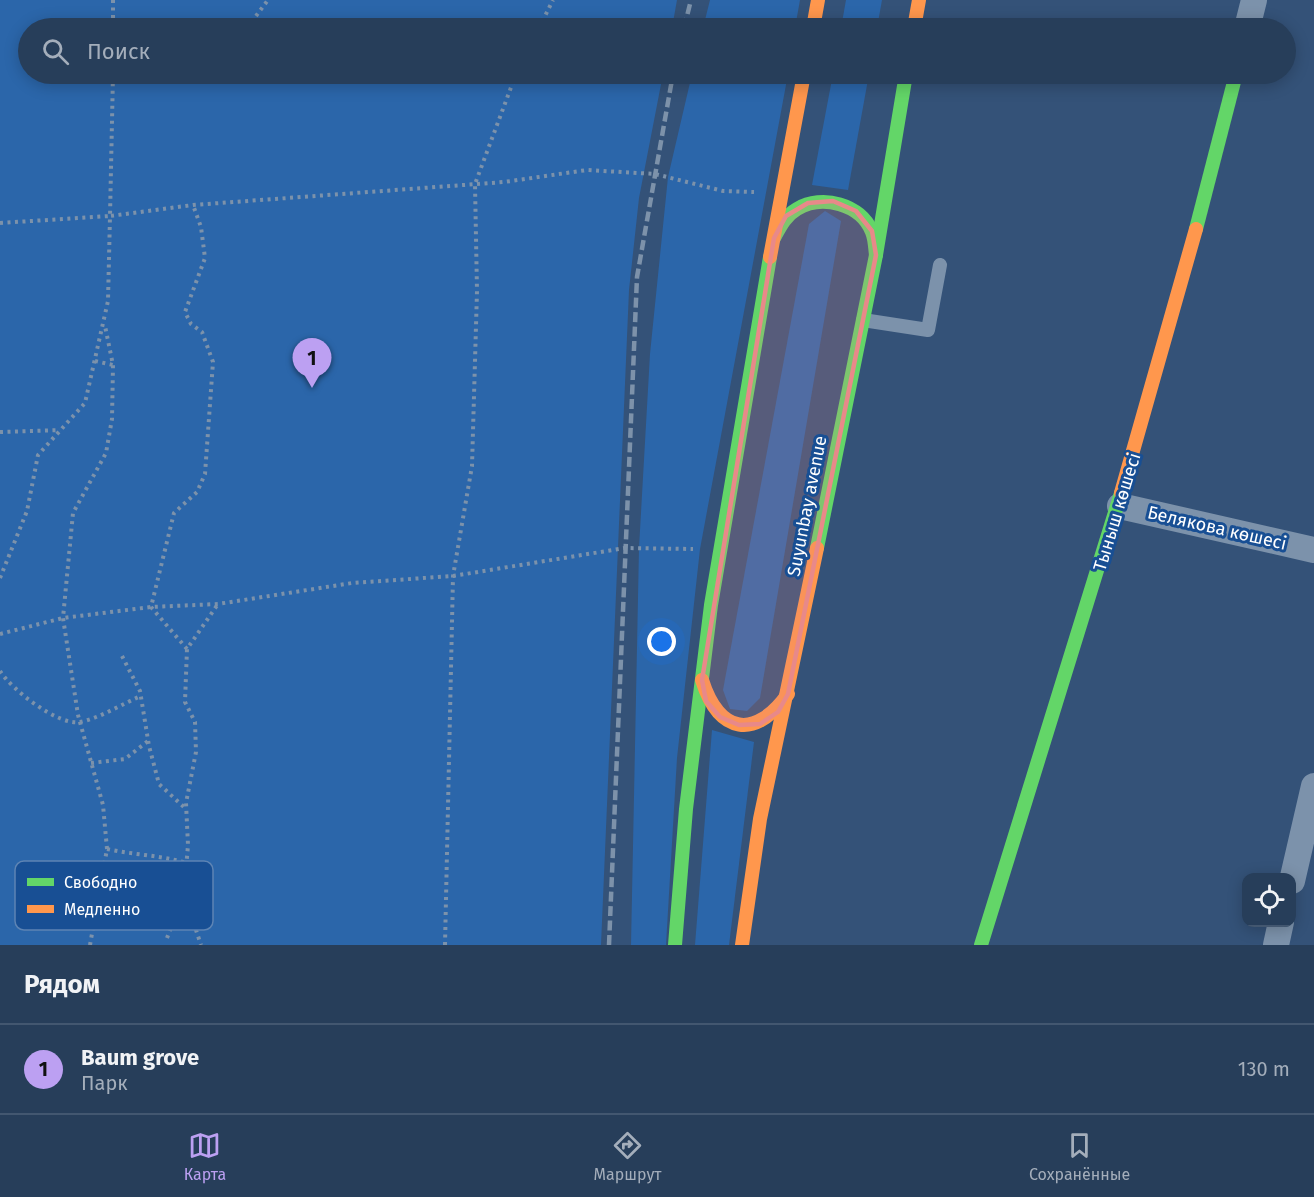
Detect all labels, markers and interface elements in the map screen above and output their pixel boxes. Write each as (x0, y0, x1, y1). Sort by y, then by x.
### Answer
search box (18, 18, 1296, 84)
icon: search (39, 35, 72, 68)
text: Поиск (87, 38, 150, 65)
pin: 1 (292, 338, 332, 388)
street label: Suyunbay avenue (783, 434, 831, 578)
street label: Тыныш көшесі (1089, 450, 1145, 574)
street label: Белякова көшесі (1145, 501, 1289, 555)
your location (647, 627, 676, 656)
legend (15, 861, 213, 930)
text: Свободно (64, 873, 137, 892)
map controls (1242, 873, 1296, 927)
button: locate (1242, 873, 1296, 927)
text: Медленно (64, 900, 140, 919)
text: Рядом (24, 969, 100, 1000)
text: Baum grove (81, 1044, 199, 1071)
text: 1 (39, 1057, 48, 1081)
text: 130 m (1238, 1057, 1290, 1081)
text: Парк (81, 1071, 128, 1095)
tab: Карта (184, 1129, 226, 1184)
tab: Маршрут (594, 1129, 662, 1184)
tab: Сохранённые (1029, 1129, 1130, 1184)

